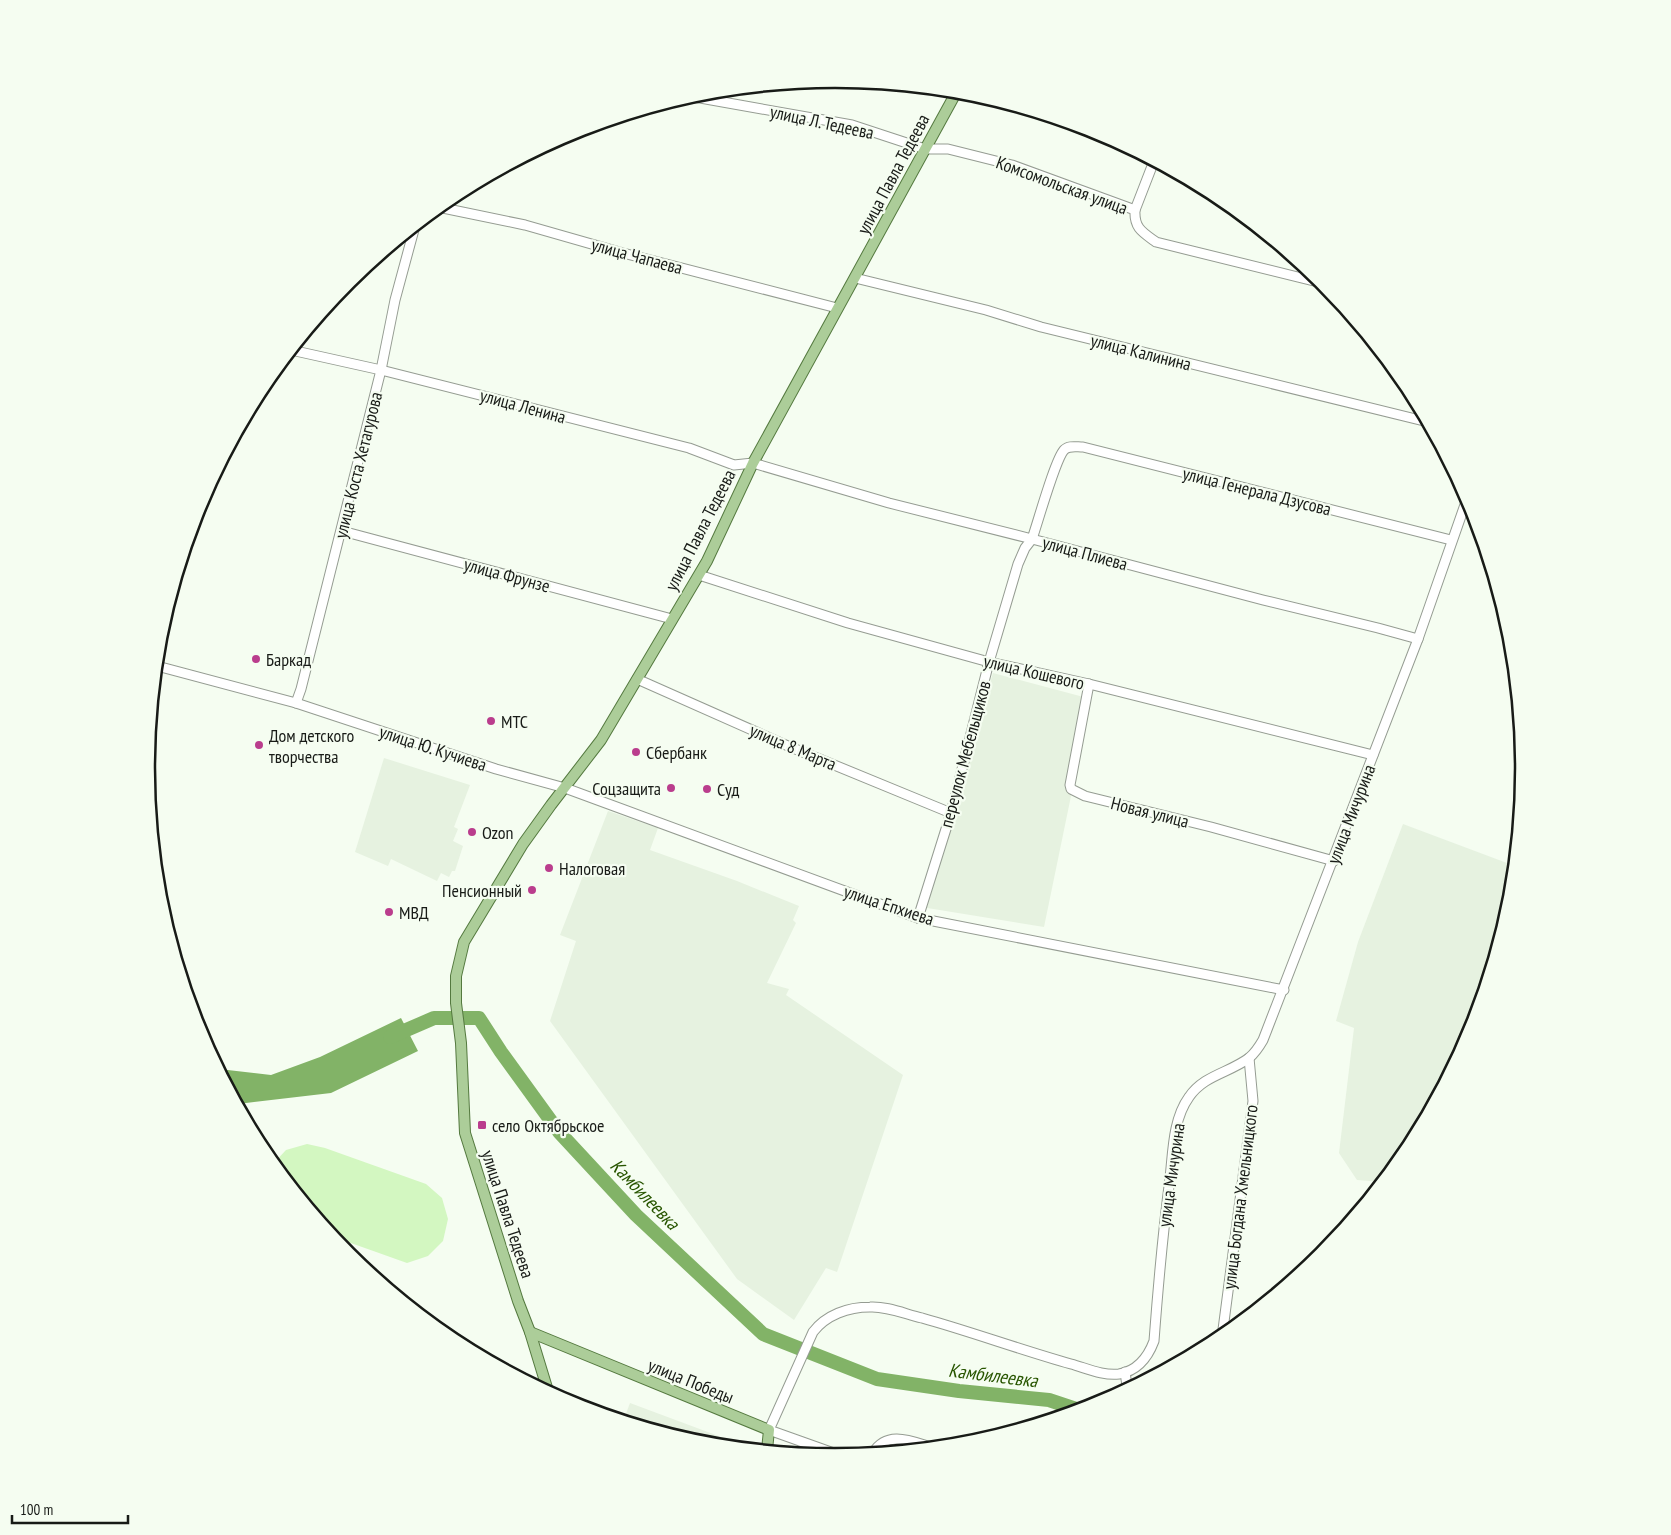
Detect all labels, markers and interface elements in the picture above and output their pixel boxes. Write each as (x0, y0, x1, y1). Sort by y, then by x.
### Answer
street label: улица Л. Тедеева (768, 100, 876, 144)
street label: улица Павла Тедеева (852, 110, 934, 238)
street label: Комсомольская улица (993, 151, 1131, 219)
street label: улица Чапаева (589, 233, 685, 279)
street label: улица Калинина (1088, 328, 1194, 376)
street label: улица Ленина (478, 384, 568, 428)
street label: улица Коста Хетагурова (329, 389, 387, 541)
street label: улица Генерала Дзусова (1180, 461, 1334, 521)
street label: улица Павла Тедеева (660, 466, 740, 594)
street label: улица Плиева (1040, 531, 1130, 575)
street label: улица Фрунзе (461, 552, 553, 598)
place label: Баркад (266, 648, 311, 671)
street label: улица Кошевого (981, 649, 1087, 695)
marker: Баркад (250, 653, 262, 665)
street label: переулок Мебельщиков (934, 678, 996, 830)
place label: МТС (501, 710, 528, 733)
marker: МТС (485, 715, 497, 727)
street label: улица 8 Марта (746, 718, 840, 776)
street label: улица Ю. Кучиева (376, 720, 490, 776)
place label: Дом детского творчества (269, 724, 354, 768)
marker: Дом детского творчества (253, 739, 265, 751)
place label: Сбербанк (646, 741, 707, 764)
marker: Сбербанк (630, 746, 642, 758)
street label: улица Мичурина (1321, 761, 1381, 867)
place label: Соцзащита (592, 777, 661, 800)
place label: Суд (717, 778, 740, 801)
marker: Соцзащита (665, 782, 677, 794)
marker: Суд (701, 783, 713, 795)
street label: Новая улица (1109, 791, 1191, 833)
place label: Ozon (482, 821, 514, 844)
marker: Ozon (466, 826, 478, 838)
place label: Налоговая (559, 857, 625, 880)
marker: Налоговая (543, 862, 555, 874)
place label: Пенсионный (442, 879, 522, 902)
street label: улица Епхиева (841, 880, 937, 930)
marker: Пенсионный (526, 884, 538, 896)
place label: МВД (399, 901, 429, 924)
marker: МВД (383, 906, 395, 918)
street label: улица Богдана Хмельницкого (1217, 1103, 1263, 1291)
place label: село Октябрьское (492, 1114, 604, 1137)
marker: село Октябрьское (476, 1119, 488, 1131)
street label: улица Мичурина (1152, 1122, 1190, 1228)
street label: улица Павла Тедеева (477, 1147, 539, 1281)
water label: Камбилеевка (605, 1154, 686, 1235)
street label: улица Победы (645, 1353, 737, 1409)
water label: Камбилеевка (947, 1358, 1040, 1393)
scale bar (12, 1492, 129, 1524)
text: 100 m (20, 1500, 53, 1519)

